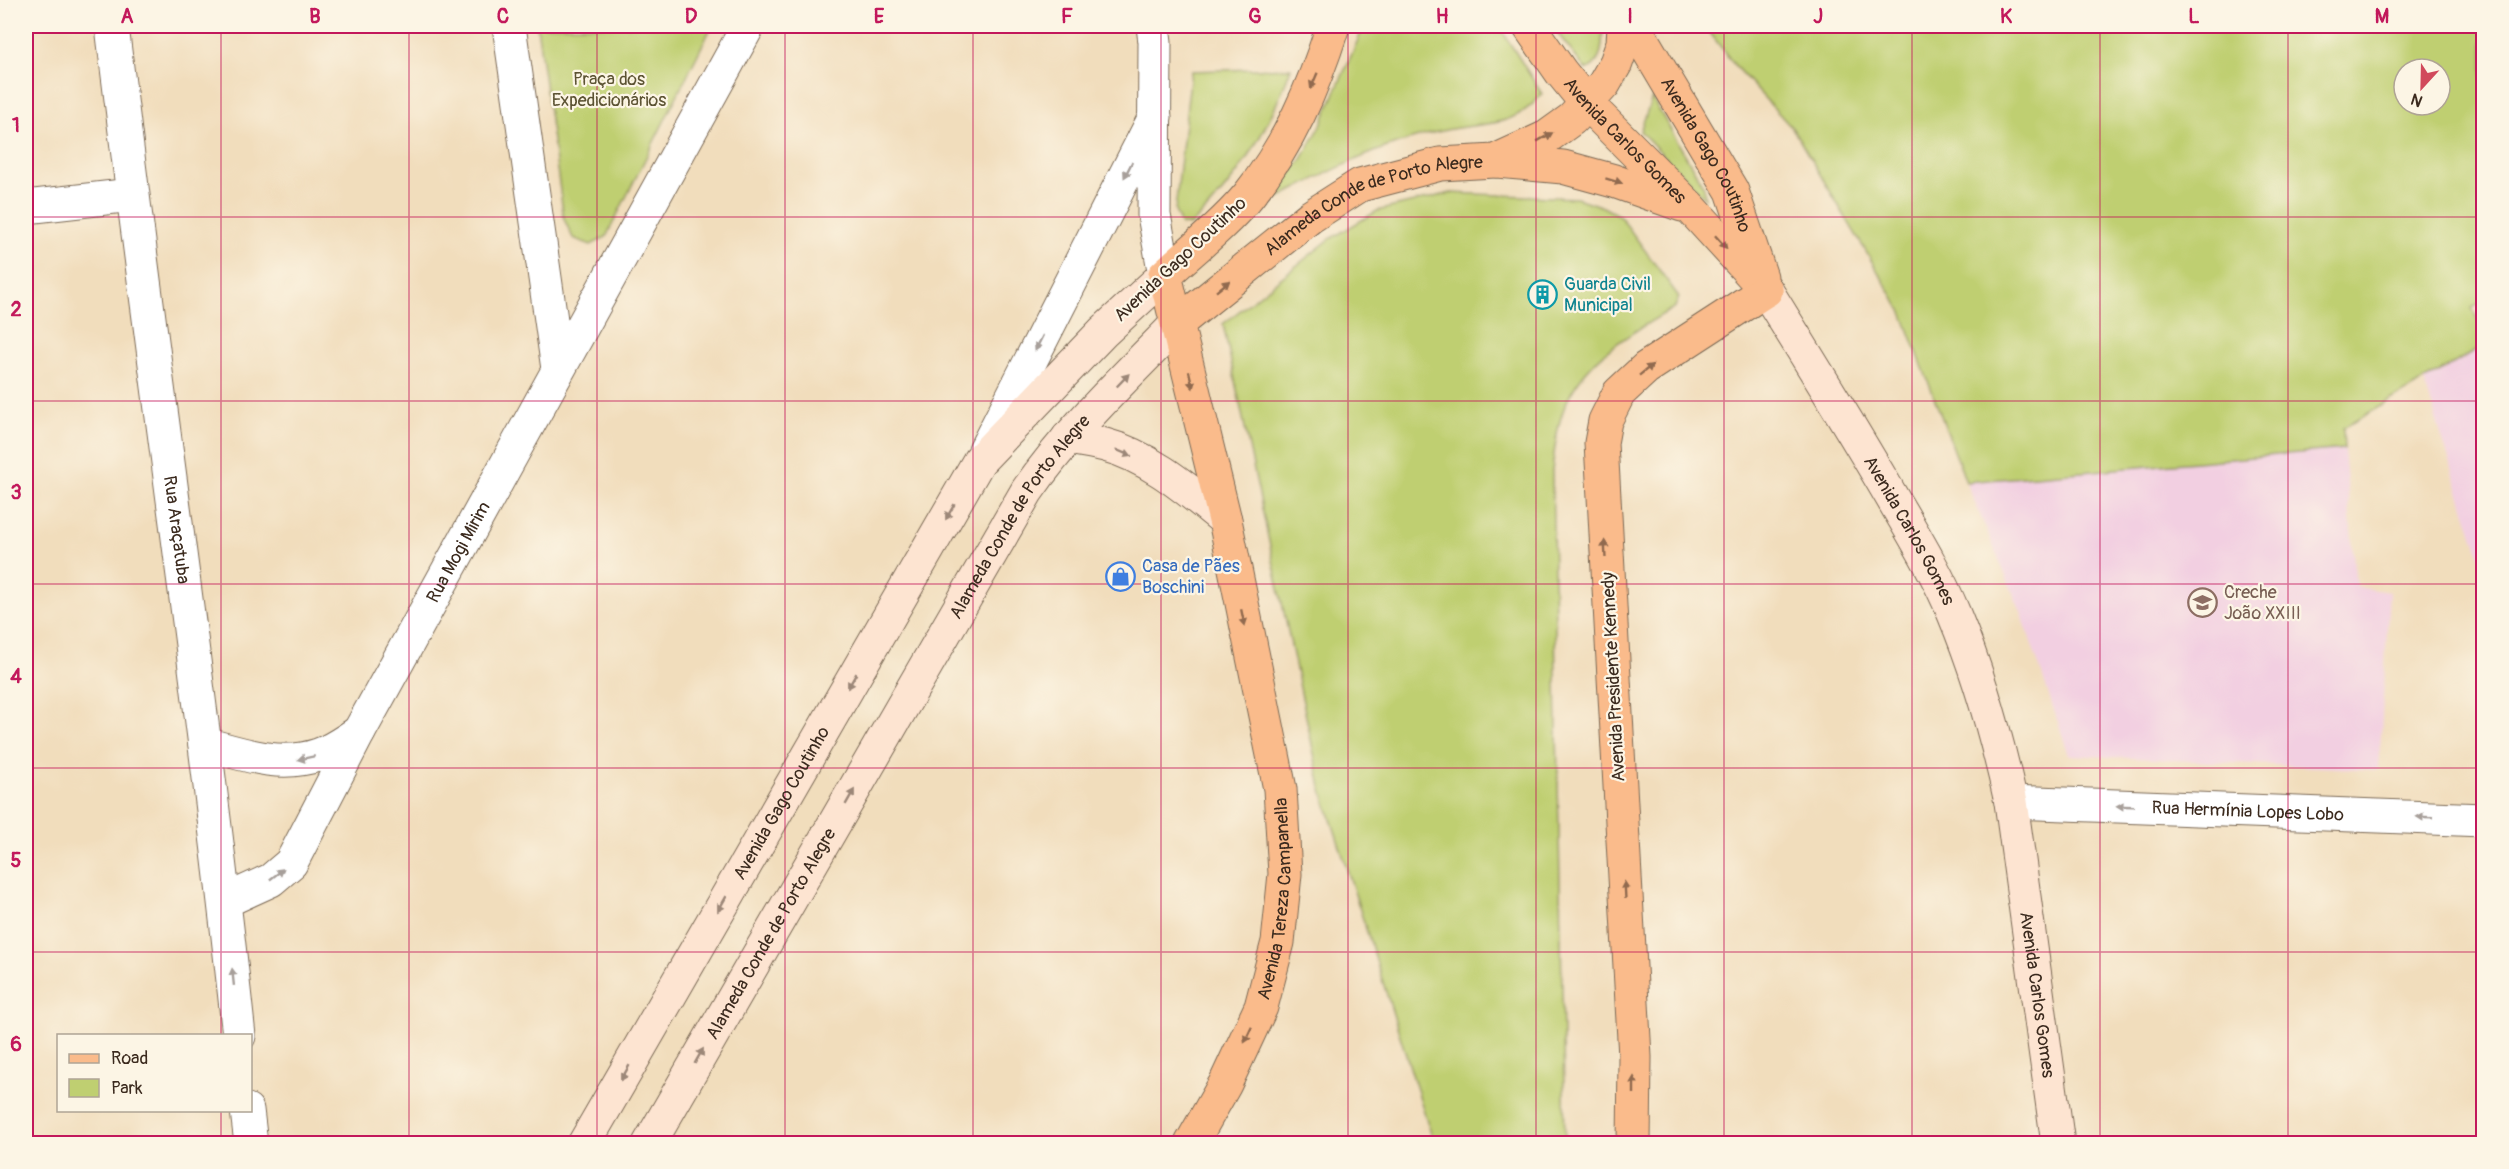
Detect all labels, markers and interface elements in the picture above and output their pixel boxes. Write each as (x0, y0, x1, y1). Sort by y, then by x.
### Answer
text: A (121, 4, 134, 29)
text: B (309, 4, 321, 29)
text: C (497, 4, 509, 29)
text: D (685, 4, 698, 29)
text: E (874, 4, 885, 29)
text: F (1061, 4, 1073, 29)
text: G (1248, 4, 1262, 29)
text: H (1436, 4, 1449, 29)
text: I (1627, 4, 1633, 29)
text: J (1813, 4, 1823, 29)
text: K (2000, 4, 2012, 29)
text: L (2188, 4, 2200, 29)
text: M (2375, 4, 2389, 29)
north arrow (2392, 57, 2452, 117)
park label: Praça dos Expedicionários (552, 68, 666, 112)
one-way arrow (1309, 72, 1318, 90)
street label: Avenida Carlos Gomes (1558, 73, 1691, 209)
street label: Avenida Gago Coutinho (1655, 73, 1756, 236)
text: N (2408, 89, 2426, 111)
text: 1 (12, 113, 20, 138)
one-way arrow (1537, 132, 1554, 142)
street label: Alameda Conde de Porto Alegre (1260, 151, 1484, 261)
one-way arrow (1123, 161, 1133, 178)
one-way arrow (1605, 177, 1623, 187)
street label: Avenida Gago Coutinho (1109, 192, 1252, 327)
one-way arrow (1714, 234, 1728, 249)
place label: Guarda Civil Municipal (1564, 273, 1651, 317)
building icon: Guarda Civil Municipal (1527, 278, 1559, 310)
one-way arrow (1216, 280, 1231, 293)
text: 2 (10, 297, 22, 322)
one-way arrow (1034, 335, 1044, 352)
one-way arrow (1638, 364, 1653, 376)
one-way arrow (1187, 370, 1197, 389)
one-way arrow (1116, 373, 1130, 388)
street label: Alameda Conde de Porto Alegre (944, 410, 1096, 623)
one-way arrow (1116, 448, 1134, 458)
street label: Avenida Carlos Gomes (1858, 452, 1960, 609)
street label: Rua Araçatuba (158, 474, 195, 585)
text: 3 (10, 480, 22, 505)
street label: Rua Mogi Mirim (422, 498, 496, 607)
one-way arrow (944, 504, 955, 520)
one-way arrow (1601, 539, 1610, 558)
place label: Casa de Pães Boschini (1142, 555, 1240, 599)
shop icon: Casa de Pães Boschini (1105, 560, 1137, 592)
street label: Avenida Presidente Kennedy (1597, 571, 1630, 782)
place label: Creche João XXIII (2224, 581, 2301, 625)
school or university icon: Creche João XXIII (2187, 586, 2219, 618)
one-way arrow (1239, 609, 1249, 628)
text: 4 (10, 664, 22, 689)
one-way arrow (847, 672, 857, 689)
street label: Avenida Gago Coutinho (728, 722, 835, 884)
one-way arrow (297, 754, 316, 763)
one-way arrow (844, 789, 855, 805)
street label: Rua Hermínia Lopes Lobo (2151, 796, 2345, 827)
street label: Avenida Tereza Campanella (1252, 797, 1297, 1002)
one-way arrow (2116, 802, 2135, 811)
one-way arrow (2416, 813, 2435, 822)
street label: Alameda Conde de Porto Alegre (701, 824, 841, 1044)
text: 5 (11, 848, 22, 873)
one-way arrow (269, 869, 284, 881)
one-way arrow (1620, 881, 1630, 900)
one-way arrow (717, 896, 728, 912)
street label: Avenida Carlos Gomes (2014, 910, 2060, 1079)
one-way arrow (228, 968, 238, 987)
one-way arrow (1243, 1026, 1252, 1043)
text: 6 (10, 1032, 22, 1057)
legend (57, 1034, 252, 1112)
text: Road (111, 1047, 148, 1070)
one-way arrow (694, 1048, 704, 1065)
one-way arrow (620, 1064, 630, 1081)
one-way arrow (1630, 1076, 1639, 1095)
text: Park (111, 1077, 143, 1100)

